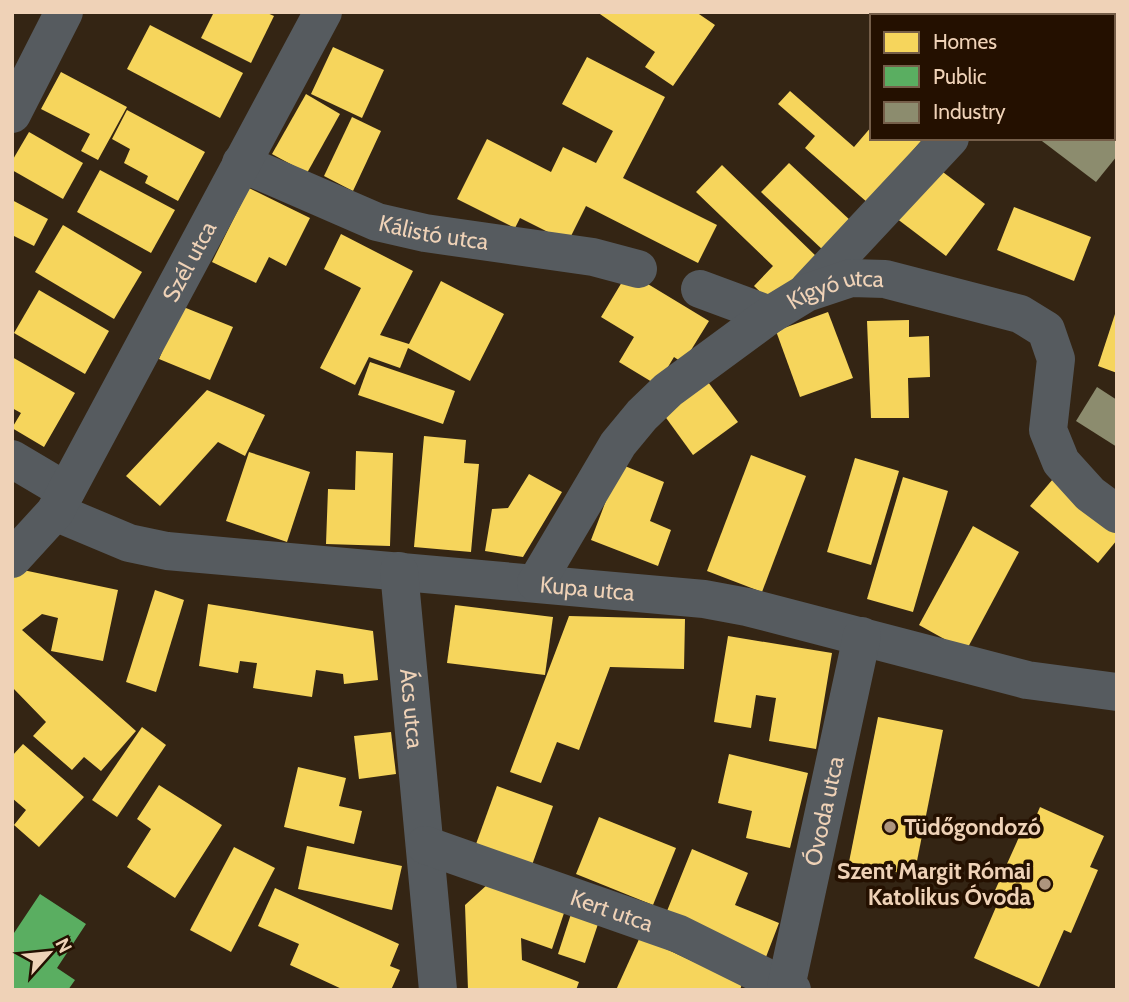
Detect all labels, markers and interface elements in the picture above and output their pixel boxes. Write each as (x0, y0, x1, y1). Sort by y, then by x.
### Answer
legend (870, 14, 1115, 140)
text: Homes (933, 29, 997, 54)
text: Public (933, 64, 987, 89)
text: Industry (933, 99, 1006, 124)
street label: Kálistó utca (376, 209, 490, 256)
street label: Szél utca (156, 216, 222, 307)
street label: Kígyó utca (782, 264, 884, 315)
street label: Kupa utca (539, 570, 636, 607)
street label: Ács utca (394, 667, 429, 750)
street label: Óvoda utca (799, 754, 850, 869)
place label: Tüdőgondozó (904, 813, 1041, 841)
marker: Tüdőgondozó (882, 819, 898, 835)
place label: Szent Margit Római Katolikus Óvoda (837, 857, 1032, 911)
marker: Szent Margit Római Katolikus Óvoda (1037, 876, 1053, 892)
street label: Kert utca (567, 883, 657, 938)
north arrow (14, 918, 84, 988)
text: N (50, 934, 77, 957)

